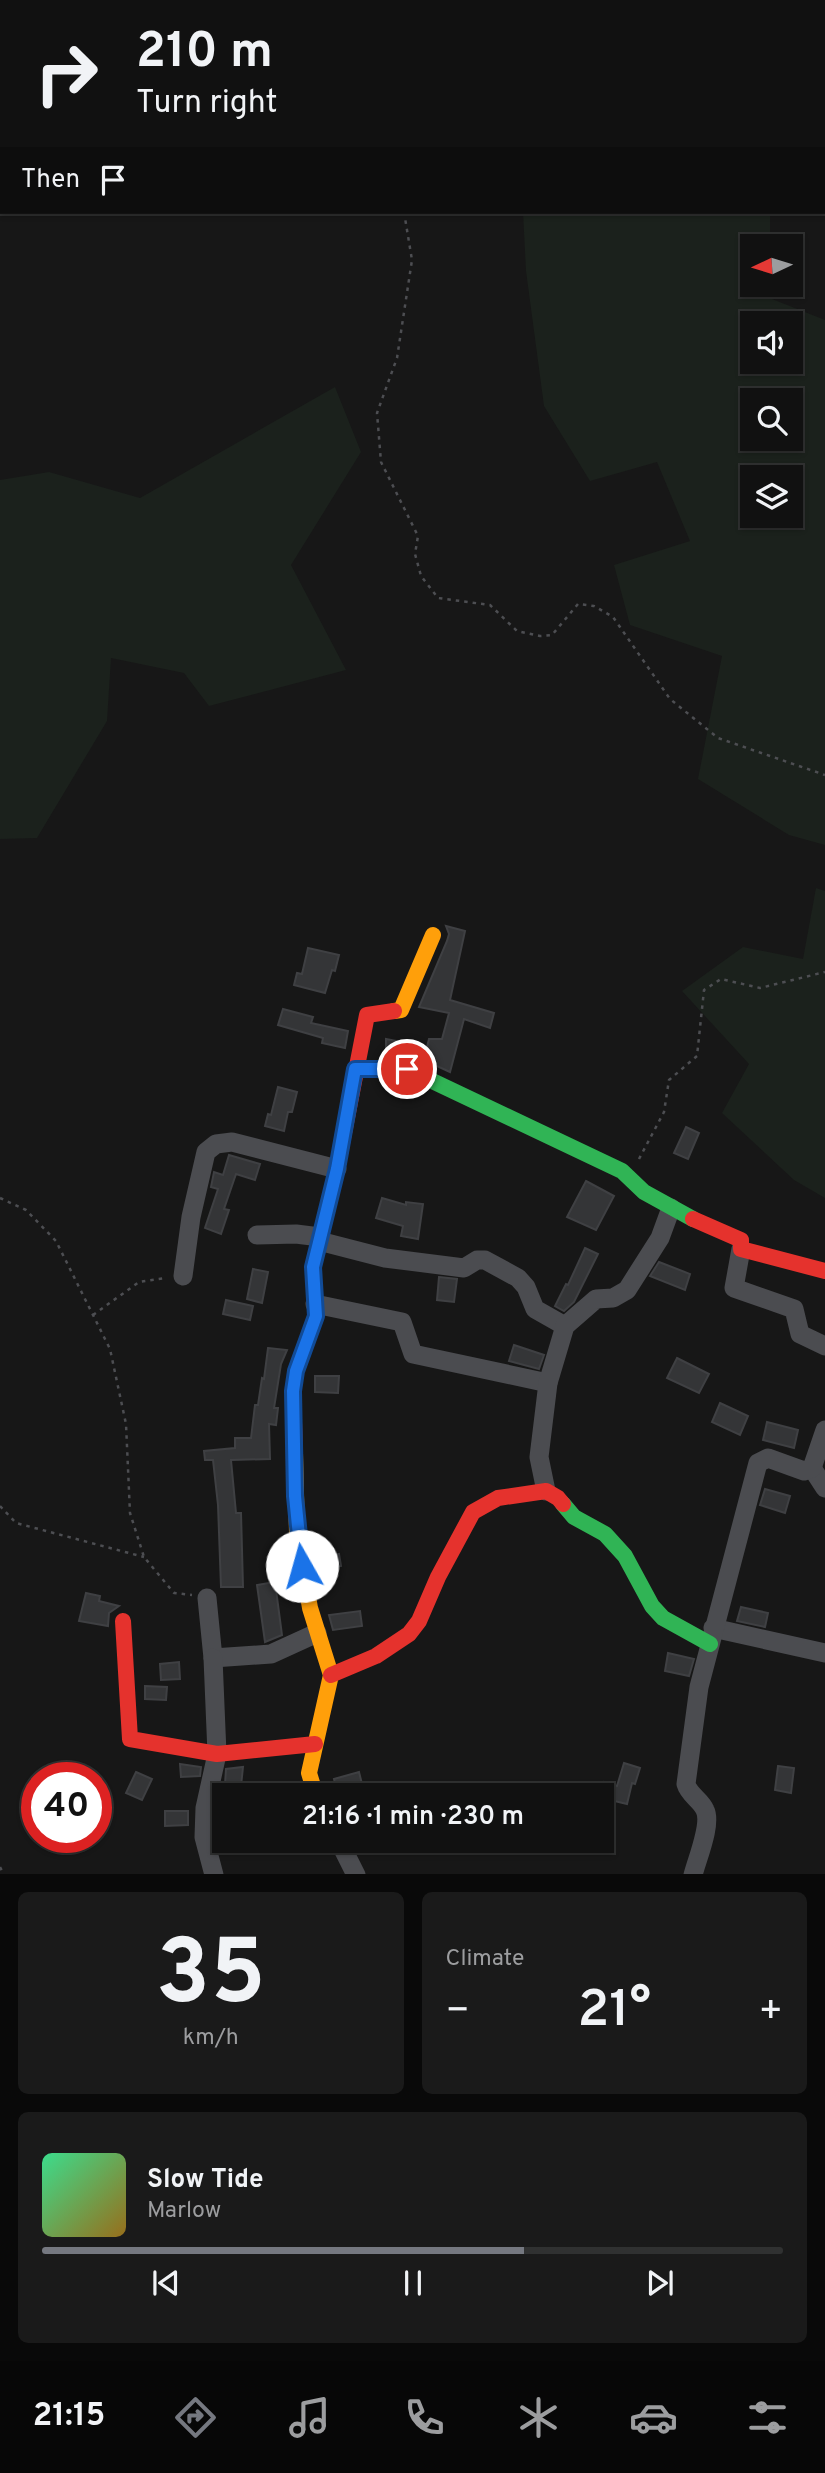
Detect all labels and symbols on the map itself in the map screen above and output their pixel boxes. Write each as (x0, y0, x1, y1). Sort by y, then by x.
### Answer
north arrow (740, 234, 803, 298)
pin (377, 1039, 437, 1099)
position arrow (265, 1529, 339, 1603)
speed limit sign: 40 (21, 1762, 112, 1853)

